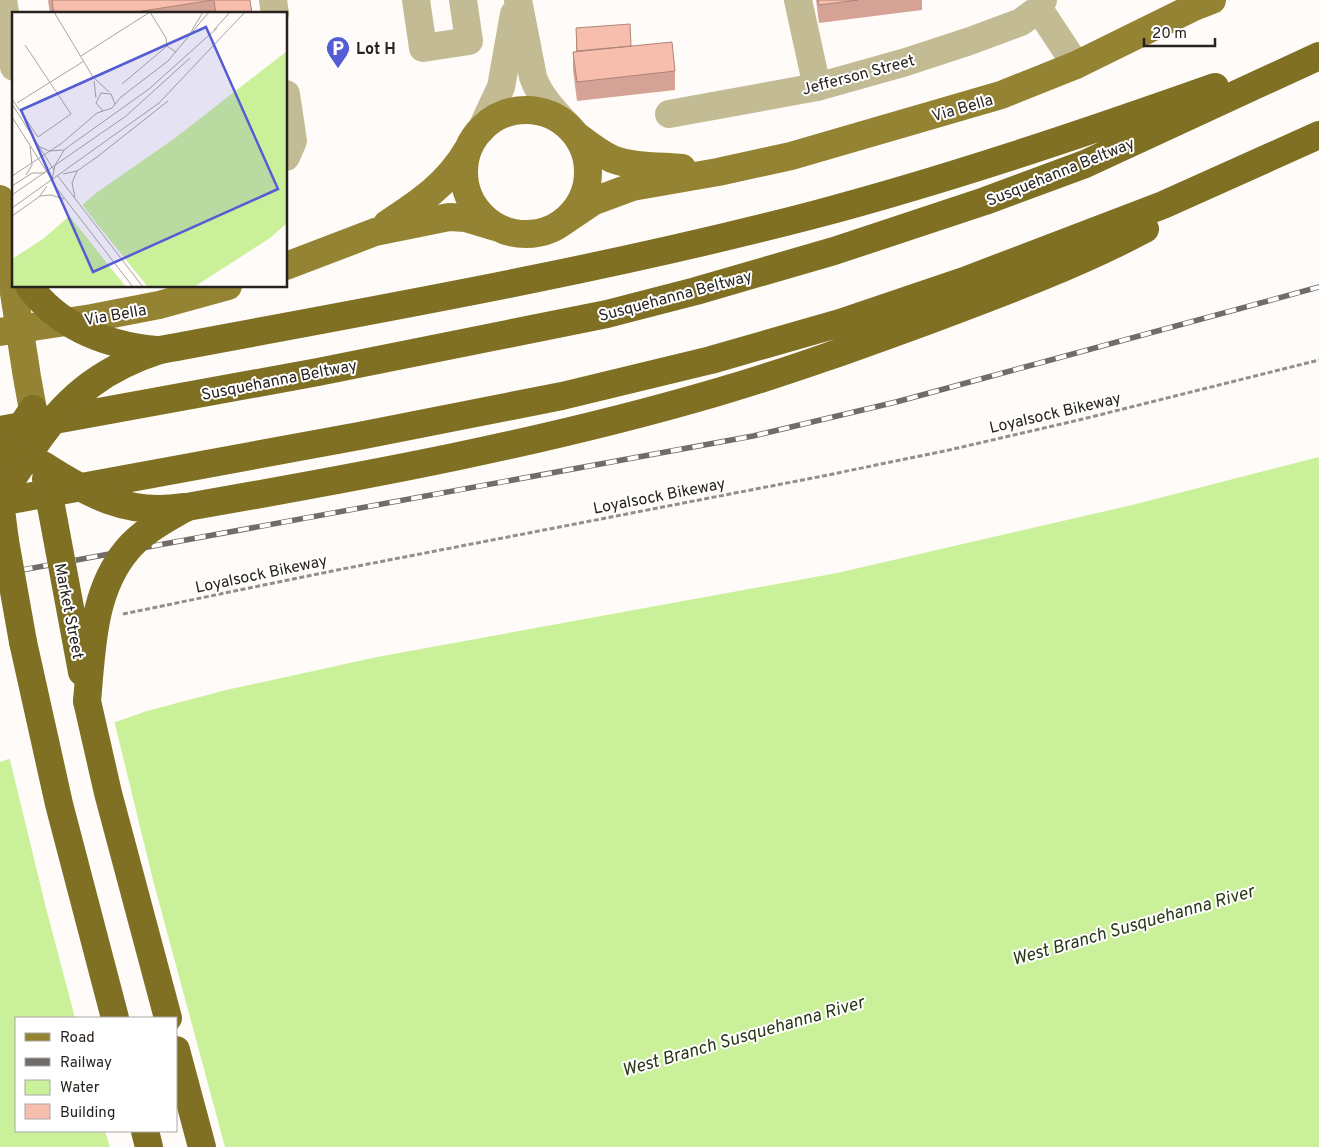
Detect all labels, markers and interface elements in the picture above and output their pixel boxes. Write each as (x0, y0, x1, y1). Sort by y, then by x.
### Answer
inset map (12, 12, 288, 288)
scale bar (1144, 15, 1215, 47)
text: 20 m (1152, 25, 1187, 44)
parking icon: Lot H (325, 35, 351, 69)
place label: Lot H (356, 40, 396, 60)
street label: Jefferson Street (800, 51, 917, 101)
street label: Via Bella (930, 91, 995, 127)
street label: Susquehanna Beltway (984, 134, 1138, 212)
street label: Susquehanna Beltway (597, 267, 754, 327)
street label: Via Bella (83, 301, 148, 331)
street label: Susquehanna Beltway (200, 356, 359, 406)
street label: Loyalsock Bikeway (988, 389, 1123, 439)
street label: Loyalsock Bikeway (591, 474, 727, 520)
street label: Loyalsock Bikeway (194, 551, 329, 599)
street label: Market Street (49, 562, 87, 661)
water label: West Branch Susquehanna River (1010, 880, 1259, 972)
water label: West Branch Susquehanna River (620, 991, 869, 1083)
legend (15, 1017, 178, 1132)
text: Road (60, 1029, 95, 1048)
text: Railway (60, 1054, 112, 1073)
text: Water (60, 1079, 100, 1098)
text: Building (60, 1104, 115, 1123)

